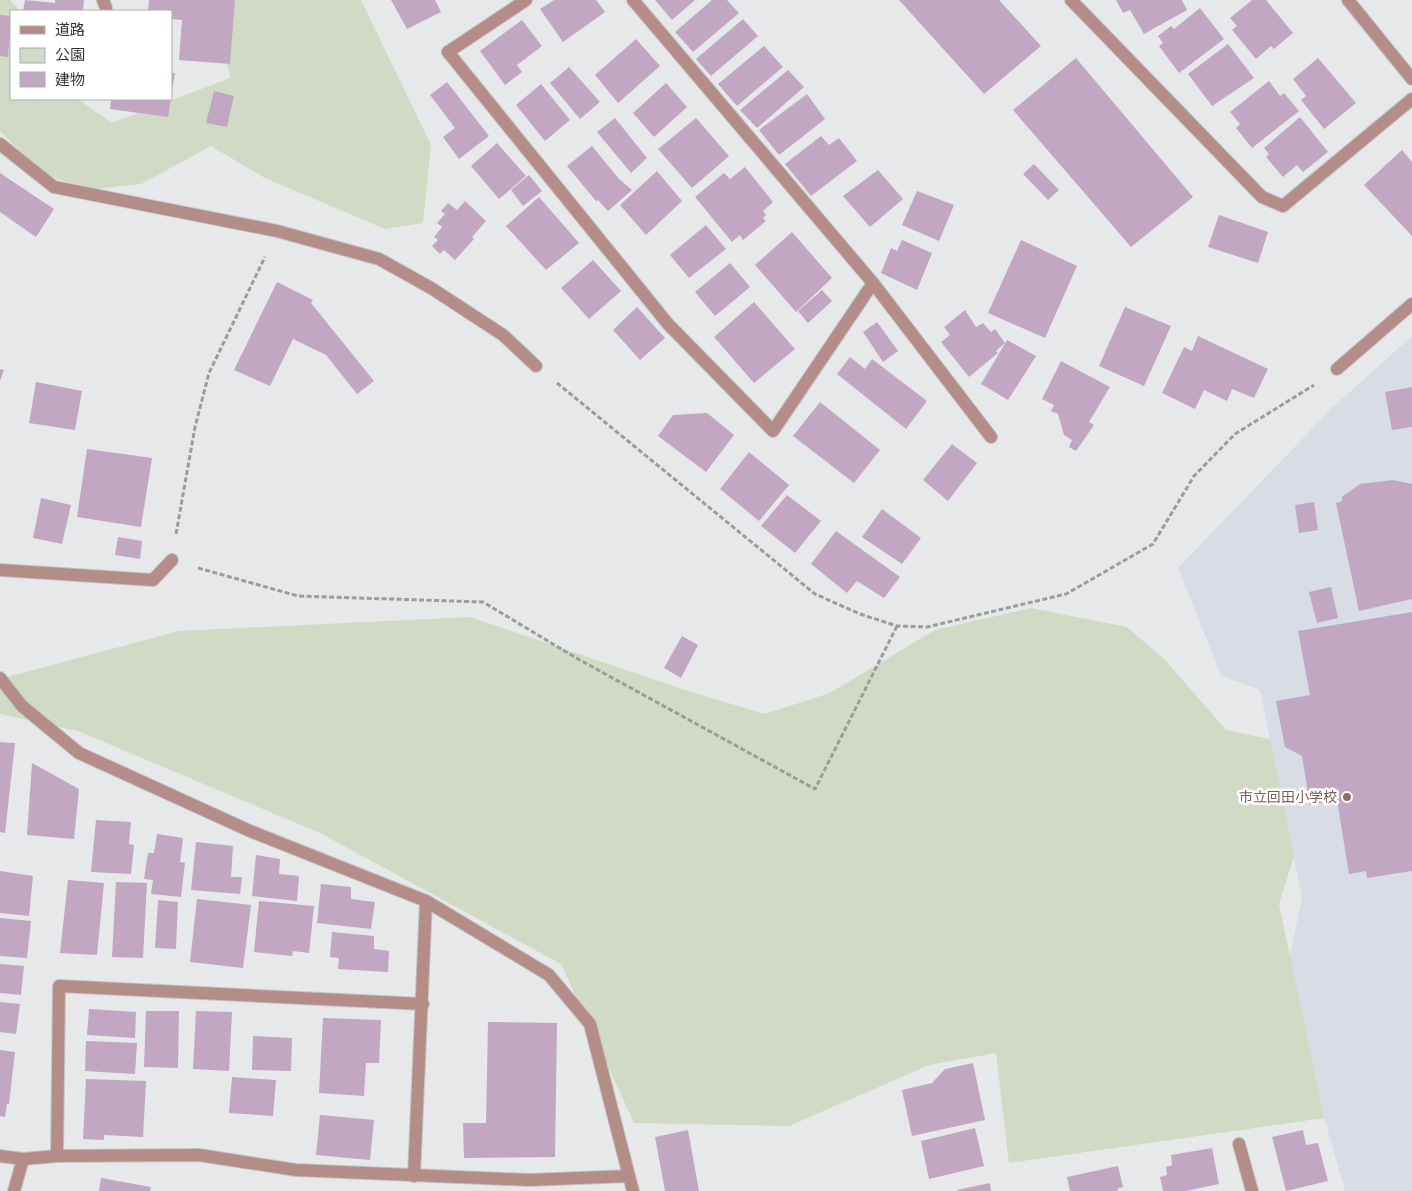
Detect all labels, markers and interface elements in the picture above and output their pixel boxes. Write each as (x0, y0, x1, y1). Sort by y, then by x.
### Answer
legend (10, 10, 172, 100)
text: 道路 (55, 19, 85, 40)
text: 公園 (55, 44, 85, 65)
text: 建物 (55, 69, 85, 90)
place label: 市立回田小学校 (1239, 787, 1337, 807)
marker: 市立回田小学校 (1341, 791, 1353, 803)

